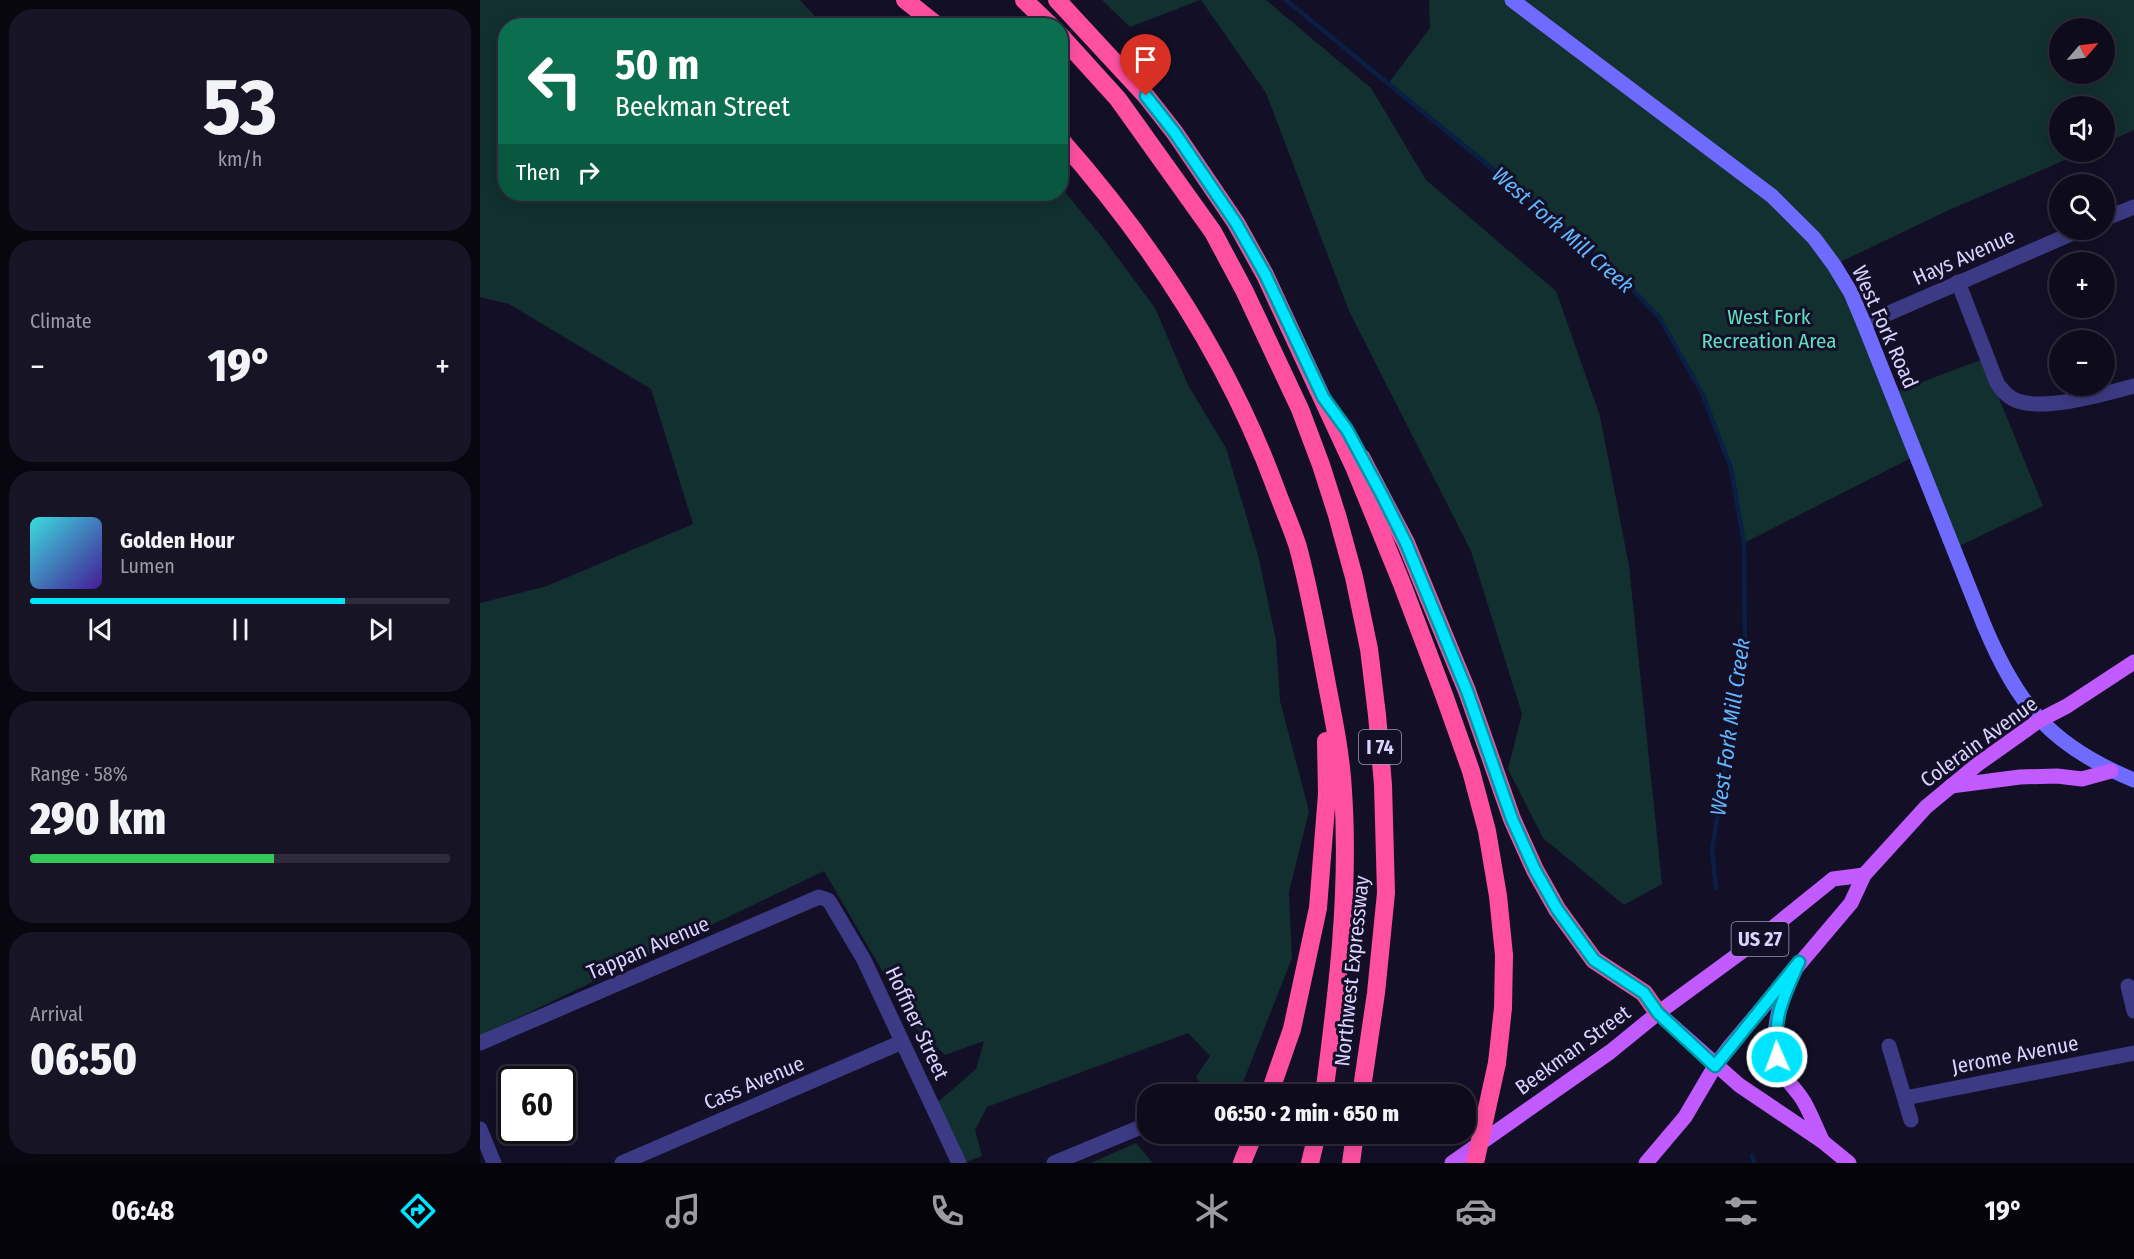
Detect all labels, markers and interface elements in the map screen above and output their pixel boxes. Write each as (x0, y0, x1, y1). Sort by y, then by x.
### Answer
north arrow (2049, 18, 2115, 84)
map controls (2049, 18, 2115, 396)
pin (1120, 34, 1171, 96)
text: 50 m (615, 40, 699, 90)
icon: left (516, 42, 594, 120)
icon: arrive (1129, 43, 1162, 76)
text: 53 (203, 61, 277, 155)
text: Beekman Street (615, 91, 790, 123)
button: sound (2049, 96, 2115, 162)
text: km/h (218, 147, 262, 171)
icon: right (572, 156, 605, 189)
text: Then (516, 159, 560, 186)
water label: West Fork Mill Creek (1487, 161, 1640, 299)
button: search (2049, 174, 2115, 240)
street label: Hays Avenue (1909, 223, 2019, 291)
button: + (2049, 252, 2115, 318)
street label: West Fork Road (1846, 262, 1924, 392)
park label: West Fork Recreation Area (1701, 304, 1837, 354)
text: Climate (30, 309, 92, 333)
button: − (2049, 330, 2115, 396)
text: 19° (208, 339, 272, 393)
text: − (30, 347, 45, 387)
text: + (435, 347, 450, 387)
text: Golden Hour (120, 527, 234, 554)
text: Lumen (120, 554, 175, 578)
icon: previous (84, 613, 117, 646)
icon: pause (224, 613, 257, 646)
icon: next (364, 613, 397, 646)
water label: West Fork Mill Creek (1704, 636, 1756, 818)
street label: Colerain Avenue (1915, 691, 2043, 793)
road number: I 74 (1359, 730, 1401, 764)
text: Range · 58% (30, 762, 128, 786)
text: 290 km (30, 792, 166, 846)
street label: Northwest Expressway (1329, 874, 1375, 1068)
street label: Tappan Avenue (583, 911, 713, 985)
road number: US 27 (1732, 922, 1788, 956)
street label: Hoffner Street (879, 962, 955, 1084)
street label: Beekman Street (1510, 999, 1636, 1101)
text: Arrival (30, 1002, 83, 1026)
position arrow (1745, 1025, 1809, 1089)
street label: Jerome Avenue (1949, 1030, 2081, 1080)
text: 06:50 (30, 1032, 137, 1086)
street label: Cass Avenue (700, 1050, 808, 1116)
speed limit sign: 60 (498, 1066, 576, 1144)
text: 06:50 · 2 min · 650 m (1214, 1100, 1399, 1127)
icon: directions (397, 1190, 439, 1232)
icon: music (662, 1190, 704, 1232)
icon: phone (926, 1190, 968, 1232)
icon: climate (1191, 1190, 1233, 1232)
icon: car (1455, 1190, 1497, 1232)
icon: filters (1720, 1190, 1762, 1232)
text: 06:48 (111, 1195, 174, 1227)
text: 19° (1985, 1195, 2023, 1227)

